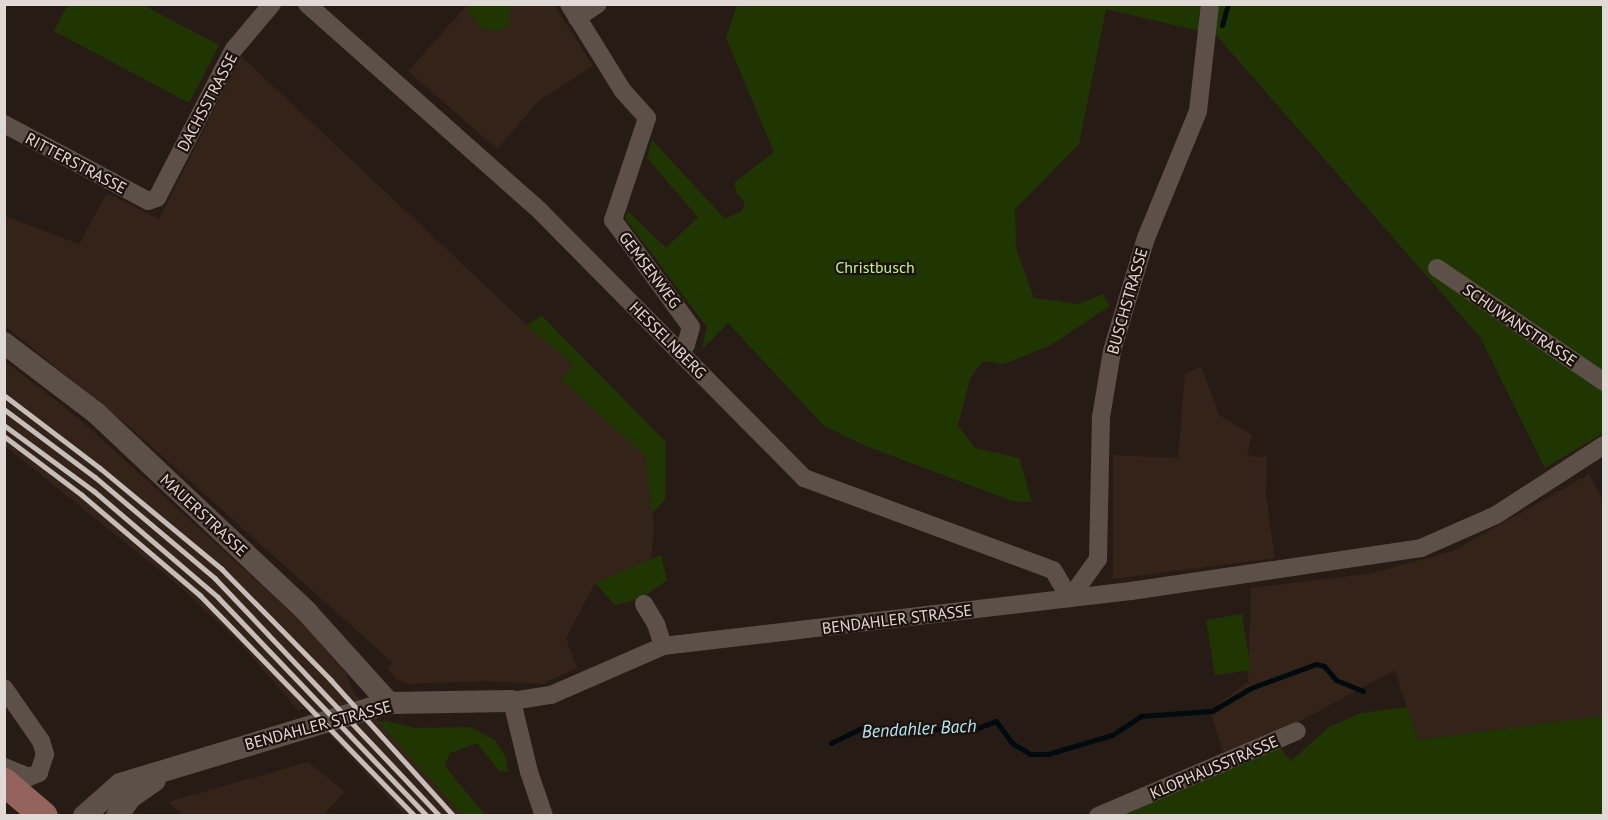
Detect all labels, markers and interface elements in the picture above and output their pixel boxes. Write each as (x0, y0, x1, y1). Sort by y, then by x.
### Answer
street label: DACHSSTRASSE (173, 49, 241, 155)
street label: RITTERSTRASSE (22, 128, 130, 198)
street label: GEMSENWEG (615, 228, 685, 312)
street label: BUSCHSTRASSE (1103, 246, 1151, 356)
park label: Christbusch (835, 257, 915, 277)
street label: SCHUWANSTRASSE (1459, 280, 1581, 370)
street label: HESSELNBERG (626, 298, 710, 382)
street label: MAUERSTRASSE (157, 470, 251, 560)
street label: BENDAHLER STRASSE (821, 600, 973, 638)
street label: BENDAHLER STRASSE (243, 696, 393, 754)
water label: Bendahler Bach (861, 715, 977, 743)
street label: KLOPHAUSSTRASSE (1147, 731, 1281, 803)

